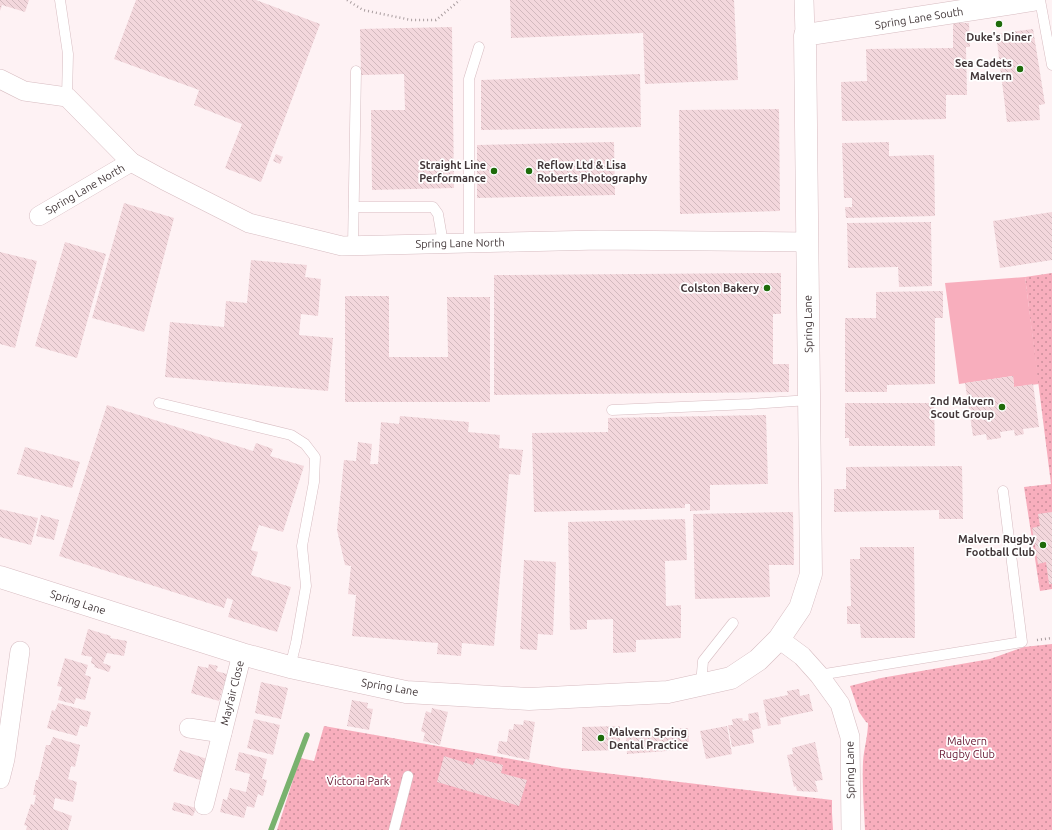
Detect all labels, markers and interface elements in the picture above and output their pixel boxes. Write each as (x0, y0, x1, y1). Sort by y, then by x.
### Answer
street label: Spring Lane South (874, 5, 964, 31)
marker: Duke's Diner (994, 19, 1004, 29)
place label: Duke's Diner (966, 31, 1032, 43)
place label: Sea Cadets Malvern (955, 57, 1012, 82)
marker: Sea Cadets Malvern (1015, 64, 1025, 74)
place label: Straight Line Performance (419, 159, 486, 184)
place label: Reflow Ltd & Lisa Roberts Photography (537, 159, 648, 184)
street label: Spring Lane North (43, 161, 127, 217)
marker: Straight Line Performance (489, 166, 499, 176)
marker: Reflow Ltd & Lisa Roberts Photography (524, 166, 534, 176)
street label: Spring Lane North (415, 236, 505, 250)
place label: Colston Bakery (681, 282, 759, 294)
marker: Colston Bakery (762, 283, 772, 293)
street label: Spring Lane (801, 295, 815, 353)
place label: 2nd Malvern Scout Group (930, 395, 994, 420)
marker: 2nd Malvern Scout Group (997, 402, 1007, 412)
place label: Malvern Rugby Football Club (958, 533, 1035, 558)
marker: Malvern Rugby Football Club (1038, 540, 1048, 550)
street label: Spring Lane (49, 587, 107, 617)
street label: Mayfair Close (218, 659, 246, 727)
street label: Spring Lane (360, 676, 420, 698)
place label: Malvern Spring Dental Practice (609, 726, 688, 751)
marker: Malvern Spring Dental Practice (596, 733, 606, 743)
park label: Malvern Rugby Club (939, 735, 995, 760)
street label: Spring Lane (843, 741, 857, 799)
park label: Victoria Park (327, 775, 390, 787)

